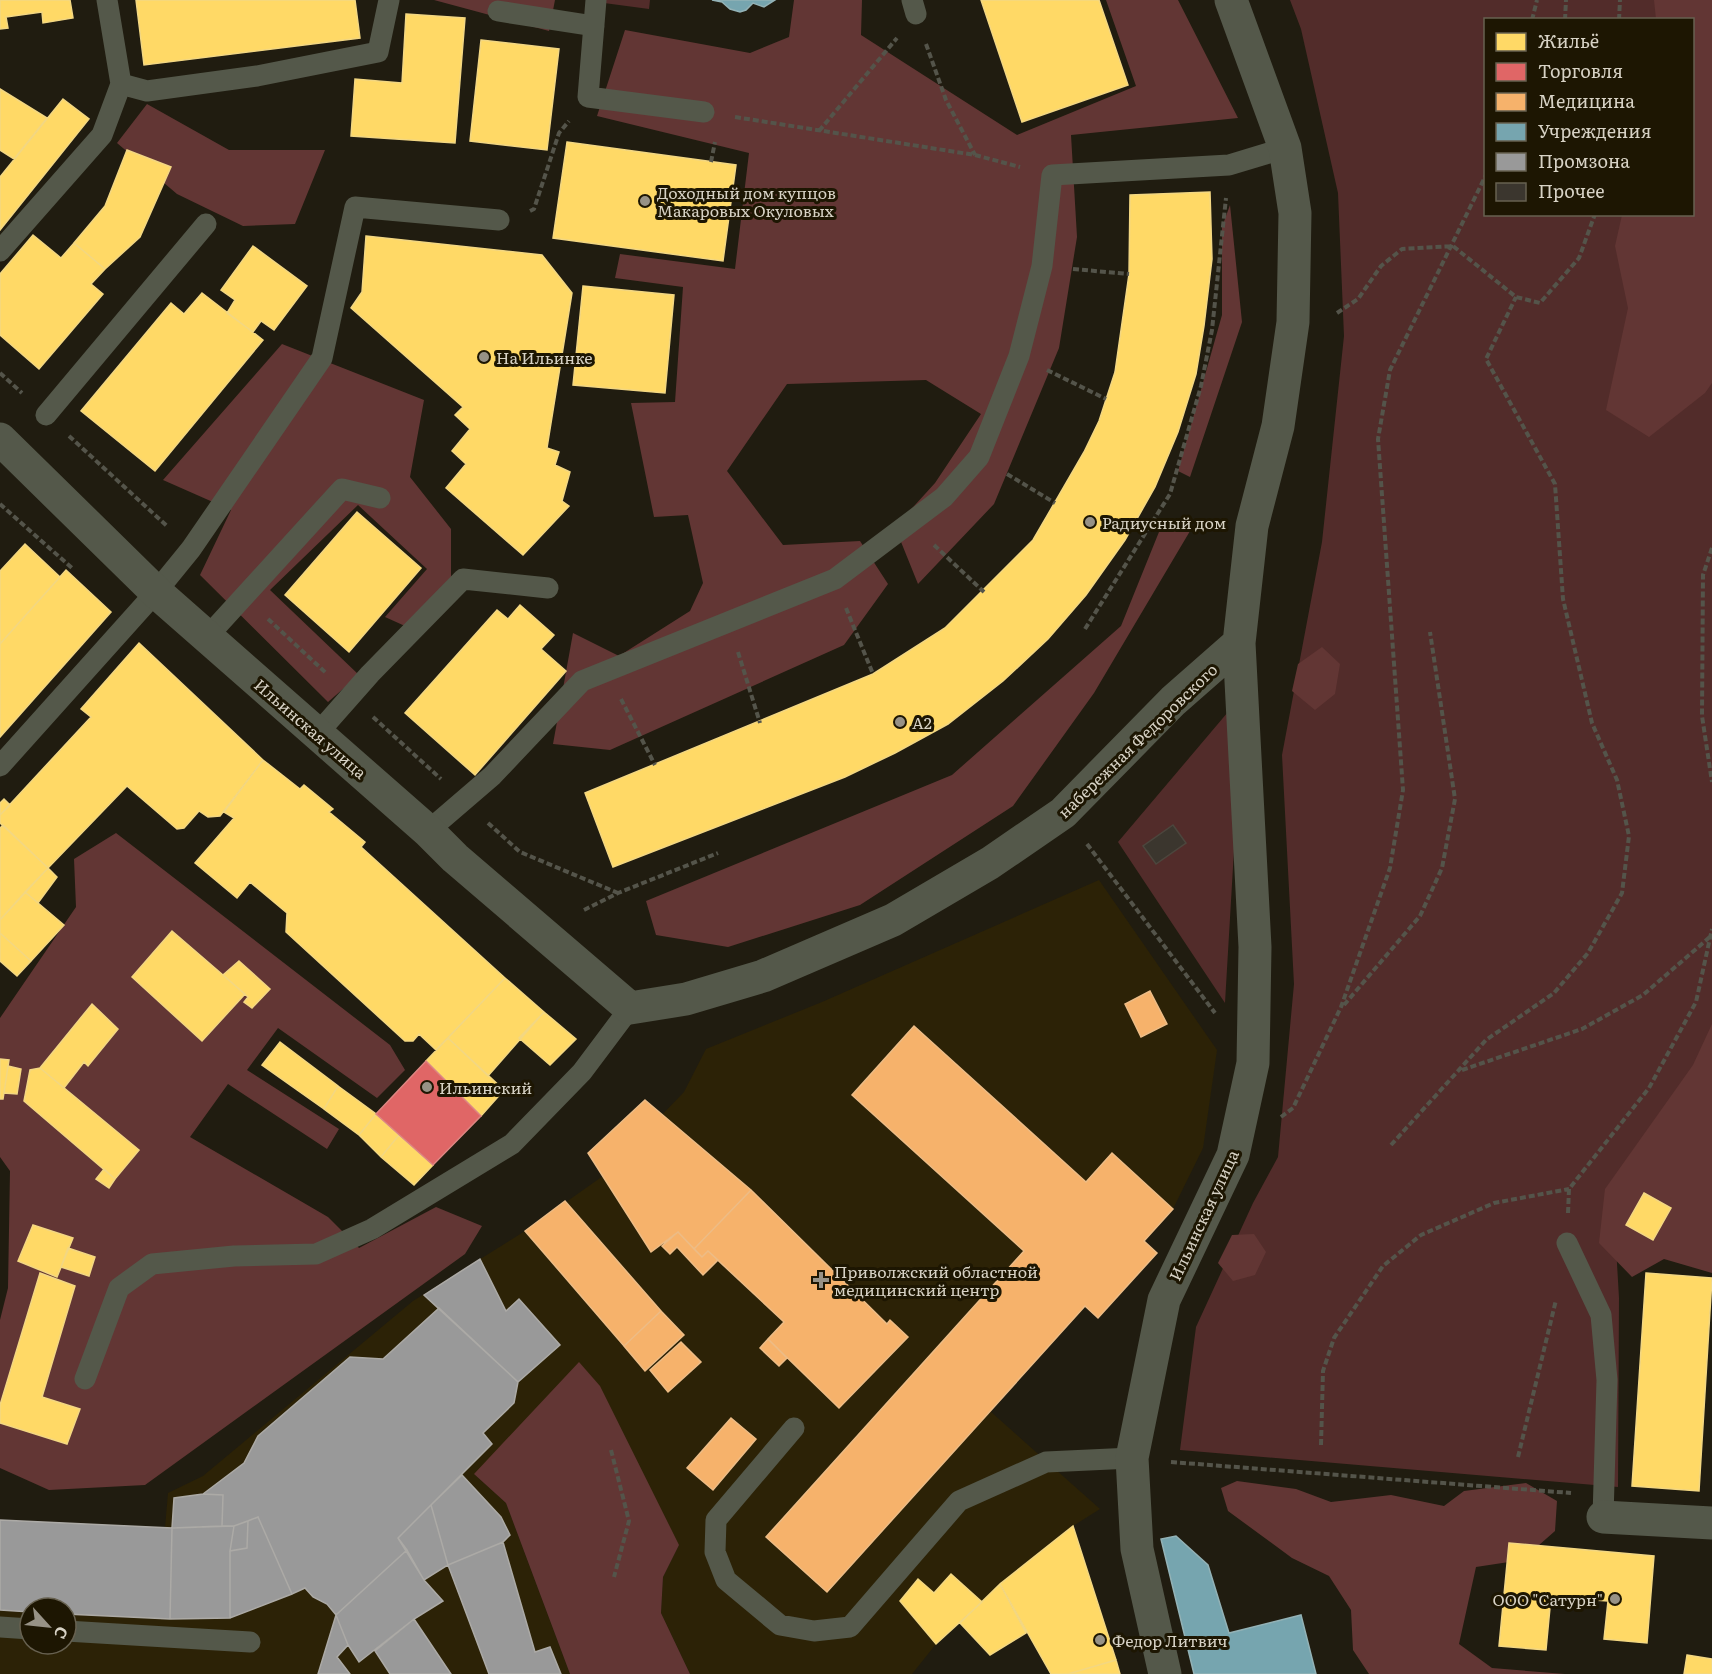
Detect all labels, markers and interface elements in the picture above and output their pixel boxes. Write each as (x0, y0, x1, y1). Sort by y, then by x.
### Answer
legend (1484, 18, 1694, 216)
text: Жильё (1538, 27, 1599, 54)
text: Торговля (1538, 57, 1623, 84)
text: Медицина (1538, 87, 1635, 114)
text: Учреждения (1538, 117, 1651, 144)
text: Промзона (1538, 147, 1630, 174)
text: Прочее (1538, 177, 1605, 204)
place label: Доходный дом купцов Макаровых Окуловых (657, 180, 836, 222)
marker: Доходный дом купцов Макаровых Окуловых (638, 194, 652, 208)
place label: На Ильинке (496, 345, 593, 369)
marker: На Ильинке (477, 350, 491, 364)
place label: Радиусный дом (1102, 510, 1226, 534)
marker: Радиусный дом (1083, 515, 1097, 529)
street label: набережная Федоровского (1052, 657, 1222, 823)
street label: Ильинская улица (249, 672, 373, 784)
place label: А2 (912, 710, 932, 734)
marker: А2 (893, 715, 907, 729)
place label: Ильинский (439, 1075, 532, 1099)
marker: Ильинский (420, 1080, 434, 1094)
street label: Ильинская улица (1162, 1145, 1244, 1284)
place label: Приволжский областной медицинский центр (834, 1259, 1038, 1301)
marker: Приволжский областной медицинский центр (812, 1271, 830, 1289)
place label: ООО "Сатурн" (1493, 1587, 1603, 1611)
marker: ООО "Сатурн" (1608, 1592, 1622, 1606)
north arrow (18, 1596, 78, 1656)
text: С (49, 1623, 76, 1644)
place label: Федор Литвич (1112, 1628, 1228, 1652)
marker: Федор Литвич (1093, 1633, 1107, 1647)

